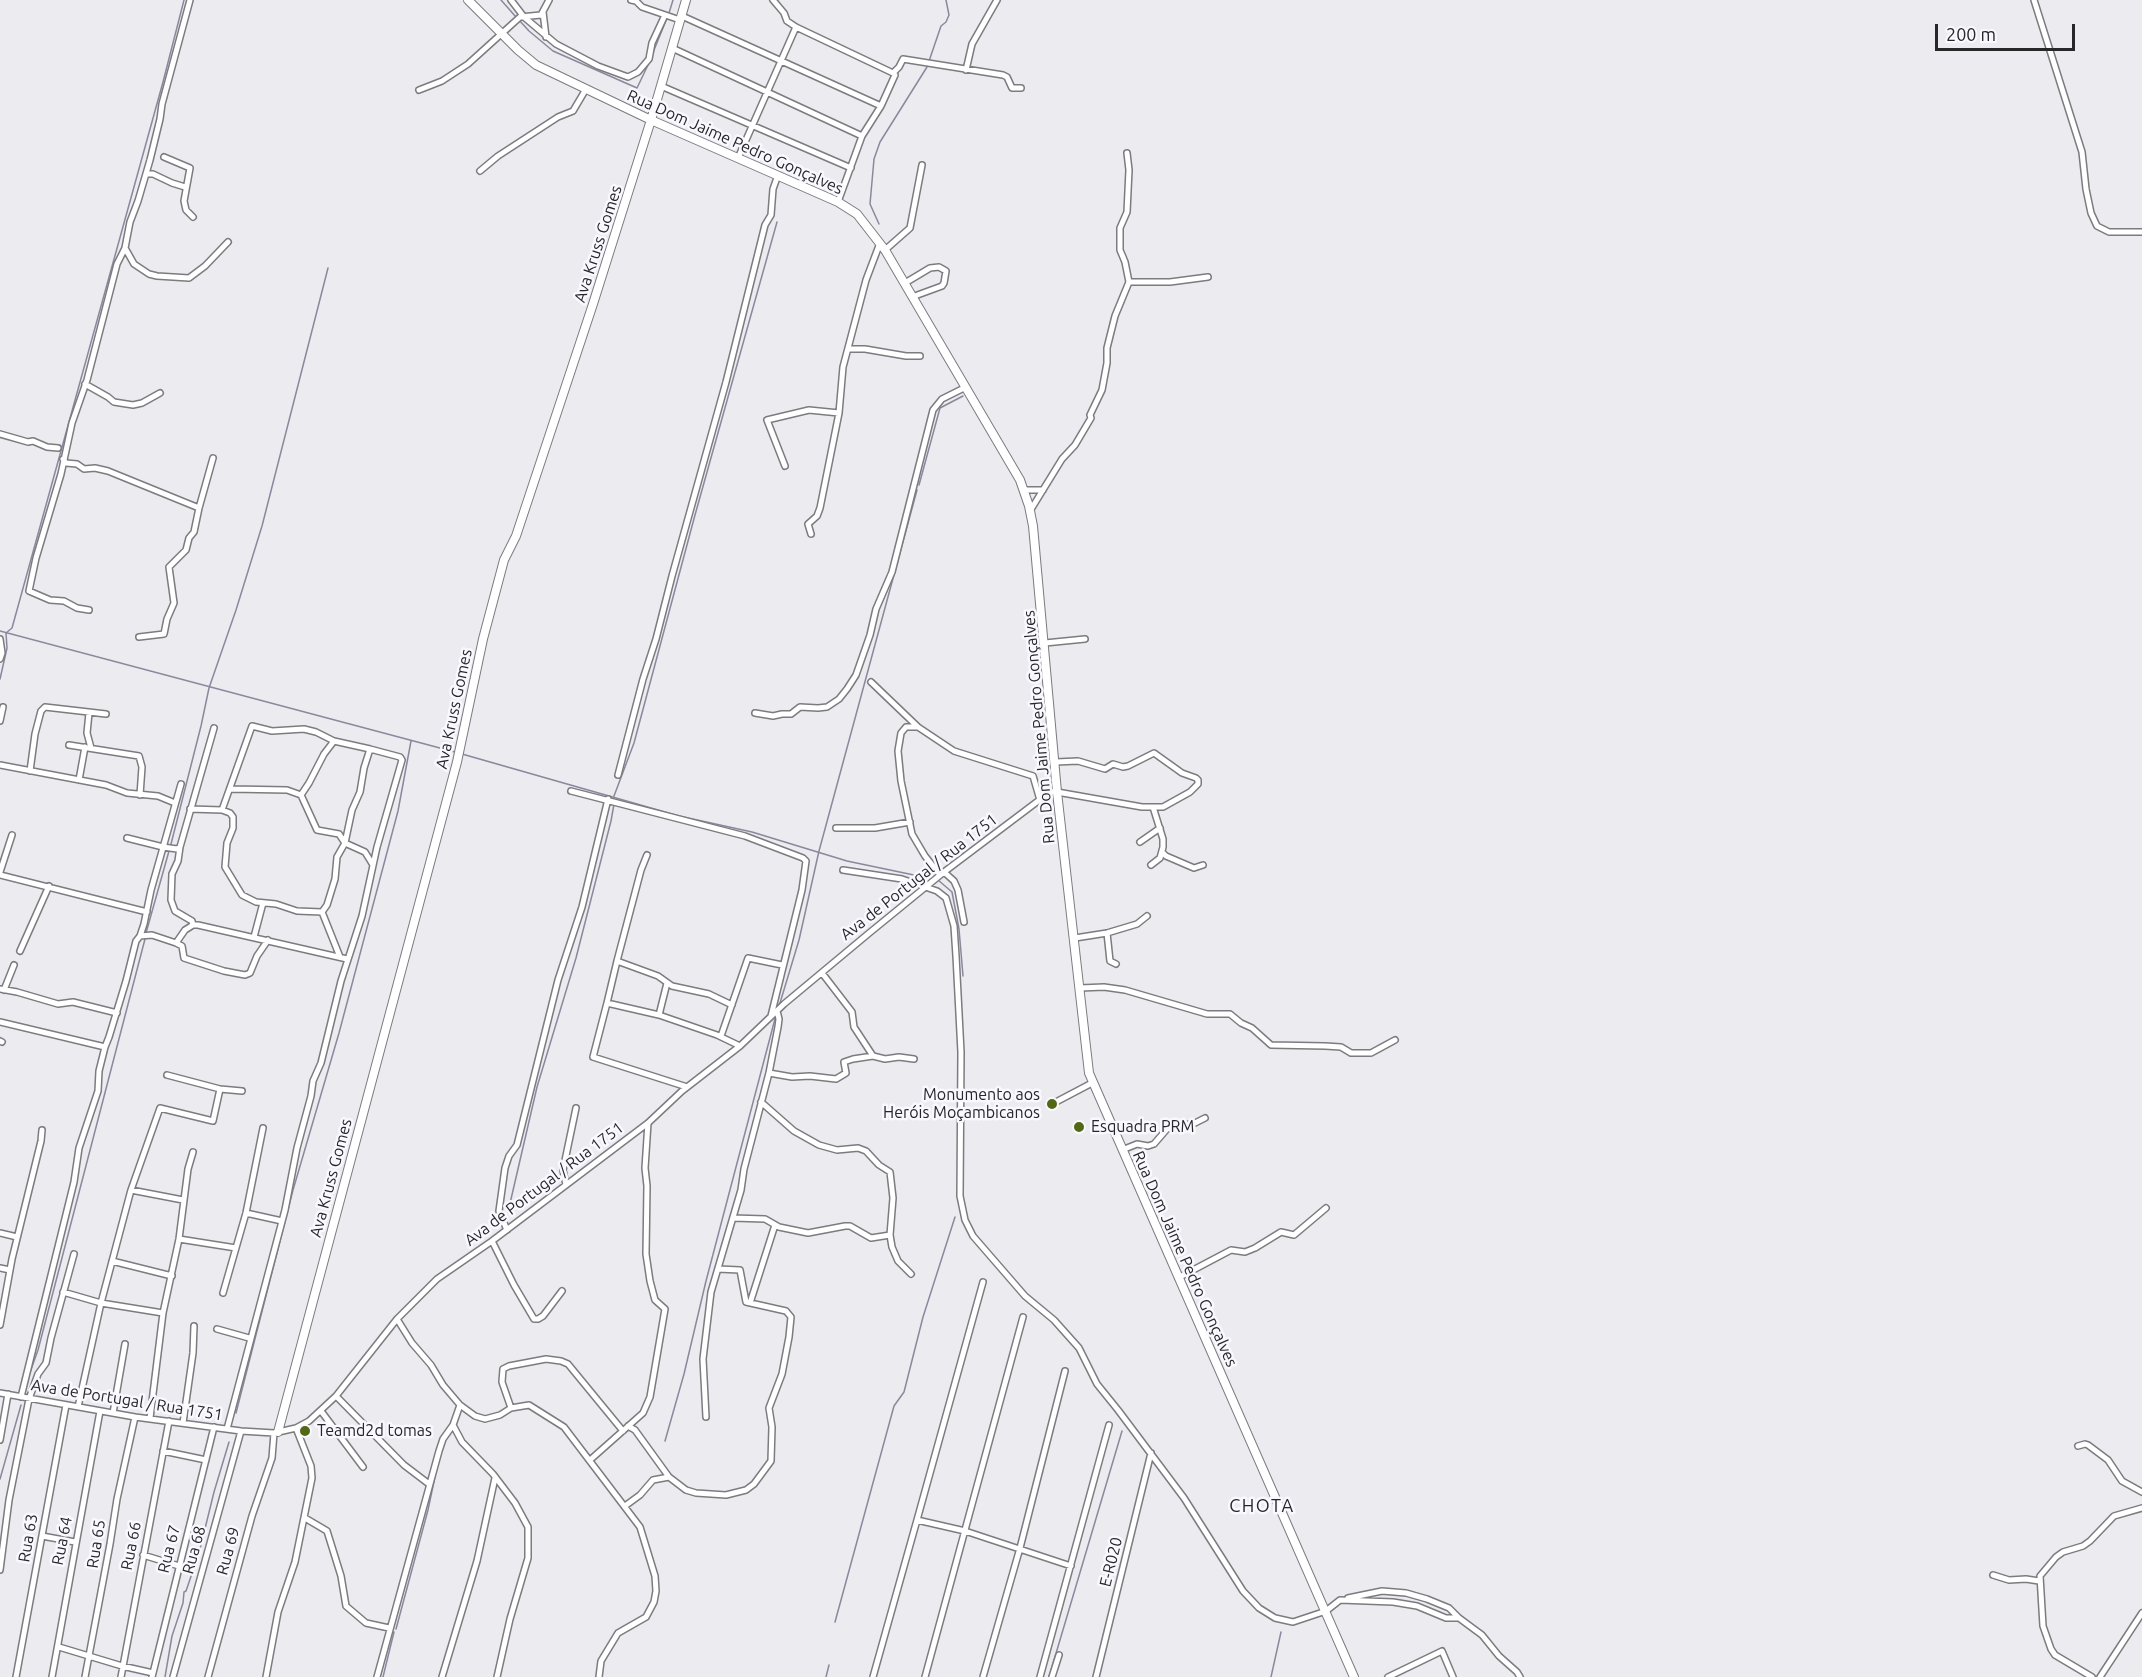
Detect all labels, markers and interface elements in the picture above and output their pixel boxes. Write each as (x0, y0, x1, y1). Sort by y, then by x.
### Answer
scale bar (1938, 12, 2078, 50)
text: 200 m (1946, 24, 1996, 44)
street label: Rua Dom Jaime Pedro Gonçalves (624, 86, 846, 198)
street label: Ava Kruss Gomes (570, 183, 626, 305)
street label: Rua Dom Jaime Pedro Gonçalves (1019, 609, 1059, 845)
street label: Ava Kruss Gomes (432, 647, 476, 771)
street label: Ava de Portugal / Rua 1751 (837, 810, 1001, 944)
place label: Monumento aos Heróis Moçambicanos (883, 1085, 1040, 1123)
marker: Monumento aos Heróis Moçambicanos (1045, 1097, 1059, 1111)
street label: Ava Kruss Gomes (306, 1117, 356, 1239)
place label: Esquadra PRM (1091, 1117, 1194, 1137)
street label: Ava de Portugal / Rua 1751 (461, 1118, 627, 1250)
marker: Esquadra PRM (1072, 1120, 1086, 1134)
street label: Rua Dom Jaime Pedro Gonçalves (1129, 1148, 1241, 1370)
street label: Ava de Portugal / Rua 1751 (30, 1375, 224, 1425)
place label: Teamd2d tomas (317, 1421, 432, 1441)
marker: Teamd2d tomas (298, 1424, 312, 1438)
district label: CHOTA (1229, 1495, 1295, 1517)
street label: Rua 63 (14, 1512, 42, 1564)
street label: Rua 64 (48, 1515, 76, 1567)
street label: Rua 65 (83, 1518, 109, 1570)
street label: Rua 66 (117, 1520, 145, 1572)
street label: Rua 67 (154, 1523, 184, 1575)
street label: Rua 68 (178, 1524, 210, 1576)
street label: Rua 69 (212, 1525, 244, 1577)
street label: E-R020 (1096, 1535, 1126, 1589)

